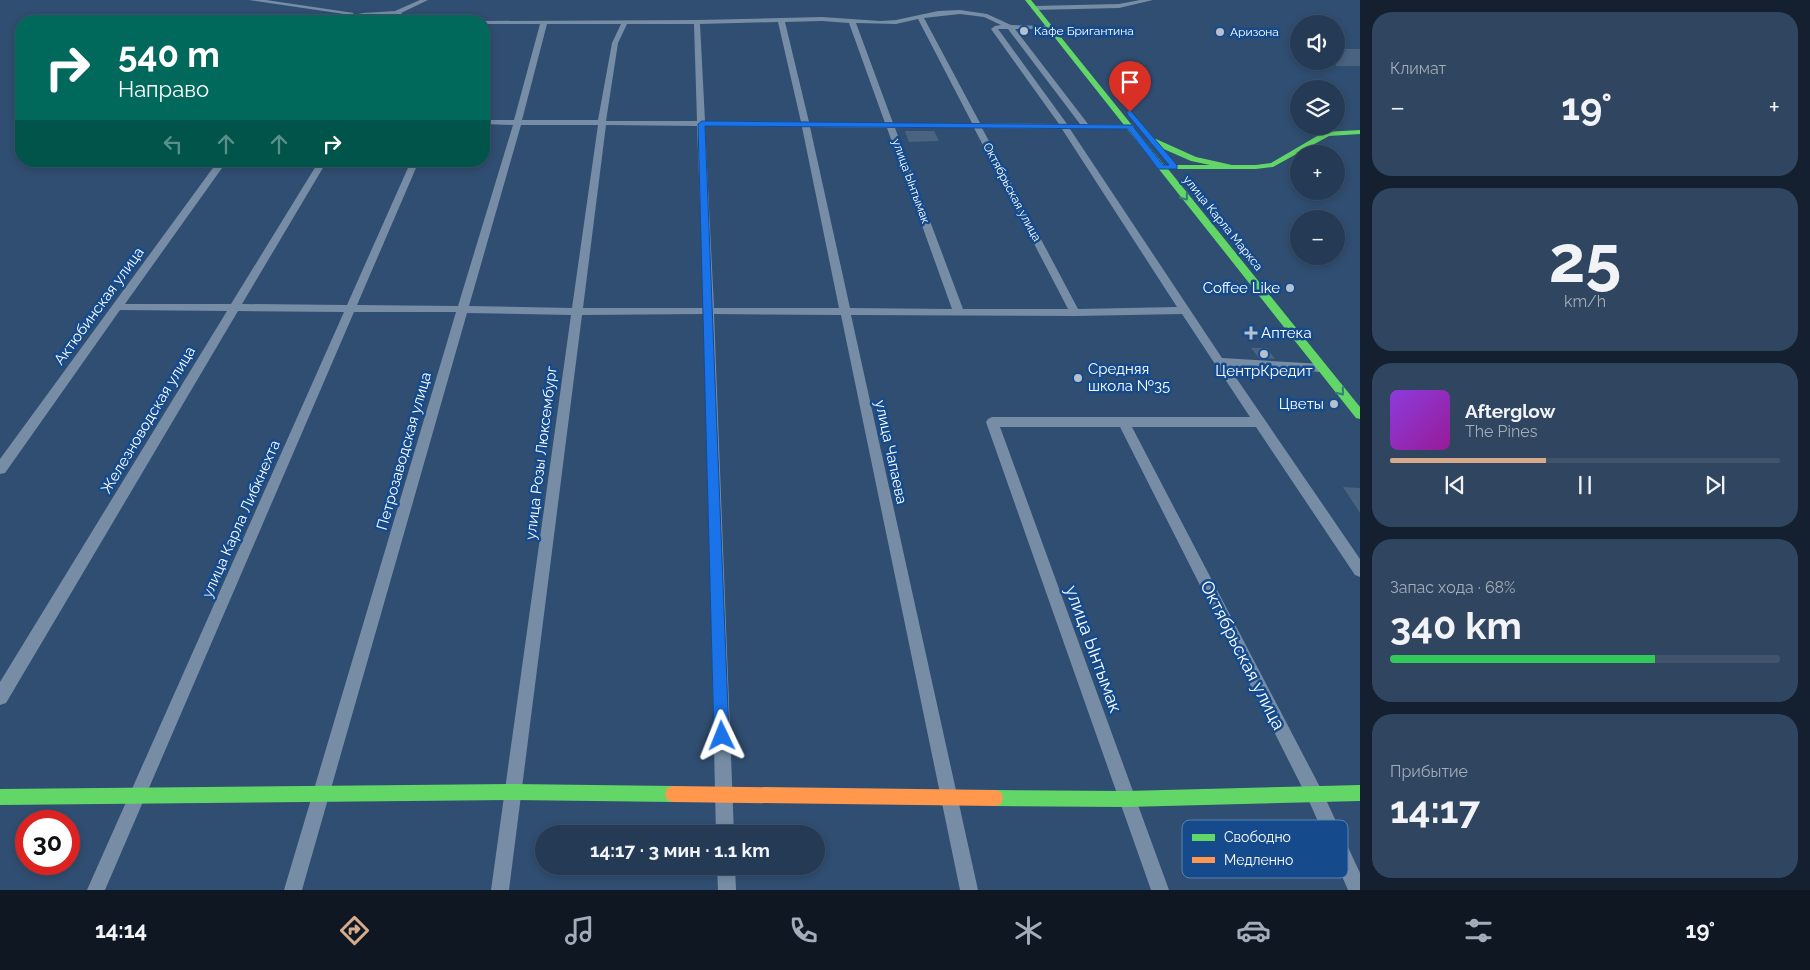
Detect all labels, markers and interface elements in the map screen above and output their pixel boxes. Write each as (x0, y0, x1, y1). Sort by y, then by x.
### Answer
map controls (1290, 15, 1345, 265)
button: sound (1290, 15, 1345, 70)
place label: Кафе Бригантина (1034, 24, 1134, 38)
marker: Кафе Бригантина (1018, 25, 1030, 37)
place label: Аризона (1230, 25, 1279, 39)
marker: Аризона (1214, 26, 1226, 38)
text: 540 m (118, 34, 220, 75)
icon: right (35, 35, 100, 100)
text: Климат (1390, 59, 1446, 78)
pin (1109, 61, 1151, 112)
icon: arrive (1116, 68, 1144, 96)
text: Направо (118, 76, 209, 102)
button: layers (1290, 80, 1345, 135)
text: 19° (1561, 84, 1612, 129)
text: − (1390, 91, 1405, 124)
text: + (1768, 91, 1780, 124)
icon: left (159, 130, 187, 158)
icon: ahead (212, 130, 240, 158)
icon: ahead (265, 130, 293, 158)
icon: right (318, 130, 346, 158)
street label: улица Ынтымак (889, 137, 933, 225)
street label: Октябрьская улица (980, 140, 1044, 244)
button: + (1290, 145, 1345, 200)
street label: улица Карла Маркса (1180, 173, 1266, 273)
one-way arrow (1179, 191, 1187, 200)
button: − (1290, 210, 1345, 265)
text: 25 (1549, 221, 1621, 297)
street label: Актюбинская улица (50, 244, 148, 368)
place label: Coffee Like (1203, 279, 1280, 297)
marker: Coffee Like (1284, 282, 1296, 294)
text: km/h (1564, 292, 1606, 311)
place label: Аптека (1261, 324, 1312, 342)
marker: Аптека (1245, 327, 1257, 339)
street label: Железноводская улица (97, 343, 199, 497)
marker: ЦентрКредит (1258, 348, 1270, 360)
place label: Средняя школа №35 (1088, 360, 1170, 395)
place label: ЦентрКредит (1215, 362, 1313, 380)
street label: улица Розы Люксембург (521, 365, 561, 541)
street label: Петрозаводская улица (373, 370, 435, 532)
marker: Средняя школа №35 (1072, 372, 1084, 384)
one-way arrow (1336, 386, 1344, 395)
place label: Цветы (1279, 395, 1324, 413)
street label: улица Чапаева (871, 398, 911, 506)
marker: Цветы (1328, 398, 1340, 410)
text: Afterglow (1465, 400, 1555, 422)
text: The Pines (1465, 422, 1537, 441)
street label: улица Карла Либкнехта (198, 437, 284, 601)
icon: previous (1441, 471, 1469, 499)
icon: pause (1571, 471, 1599, 499)
icon: next (1701, 471, 1729, 499)
street label: Октябрьская улица (1196, 577, 1290, 733)
text: Запас хода · 68% (1390, 578, 1515, 597)
street label: улица Ынтымак (1061, 582, 1127, 716)
text: 340 km (1390, 603, 1522, 648)
position arrow (695, 709, 747, 761)
text: Прибытие (1390, 762, 1468, 781)
text: 14:17 (1390, 787, 1480, 832)
speed limit sign: 30 (15, 810, 80, 875)
legend (1182, 820, 1348, 878)
text: Свободно (1224, 829, 1291, 845)
text: 14:17 · 3 мин · 1.1 km (590, 839, 770, 861)
text: Медленно (1224, 852, 1293, 868)
icon: directions (337, 913, 372, 948)
icon: music (562, 913, 597, 948)
icon: phone (786, 913, 821, 948)
icon: climate (1011, 913, 1046, 948)
icon: car (1236, 913, 1271, 948)
icon: filters (1461, 913, 1496, 948)
text: 14:14 (95, 917, 147, 943)
text: 19° (1686, 917, 1715, 943)

